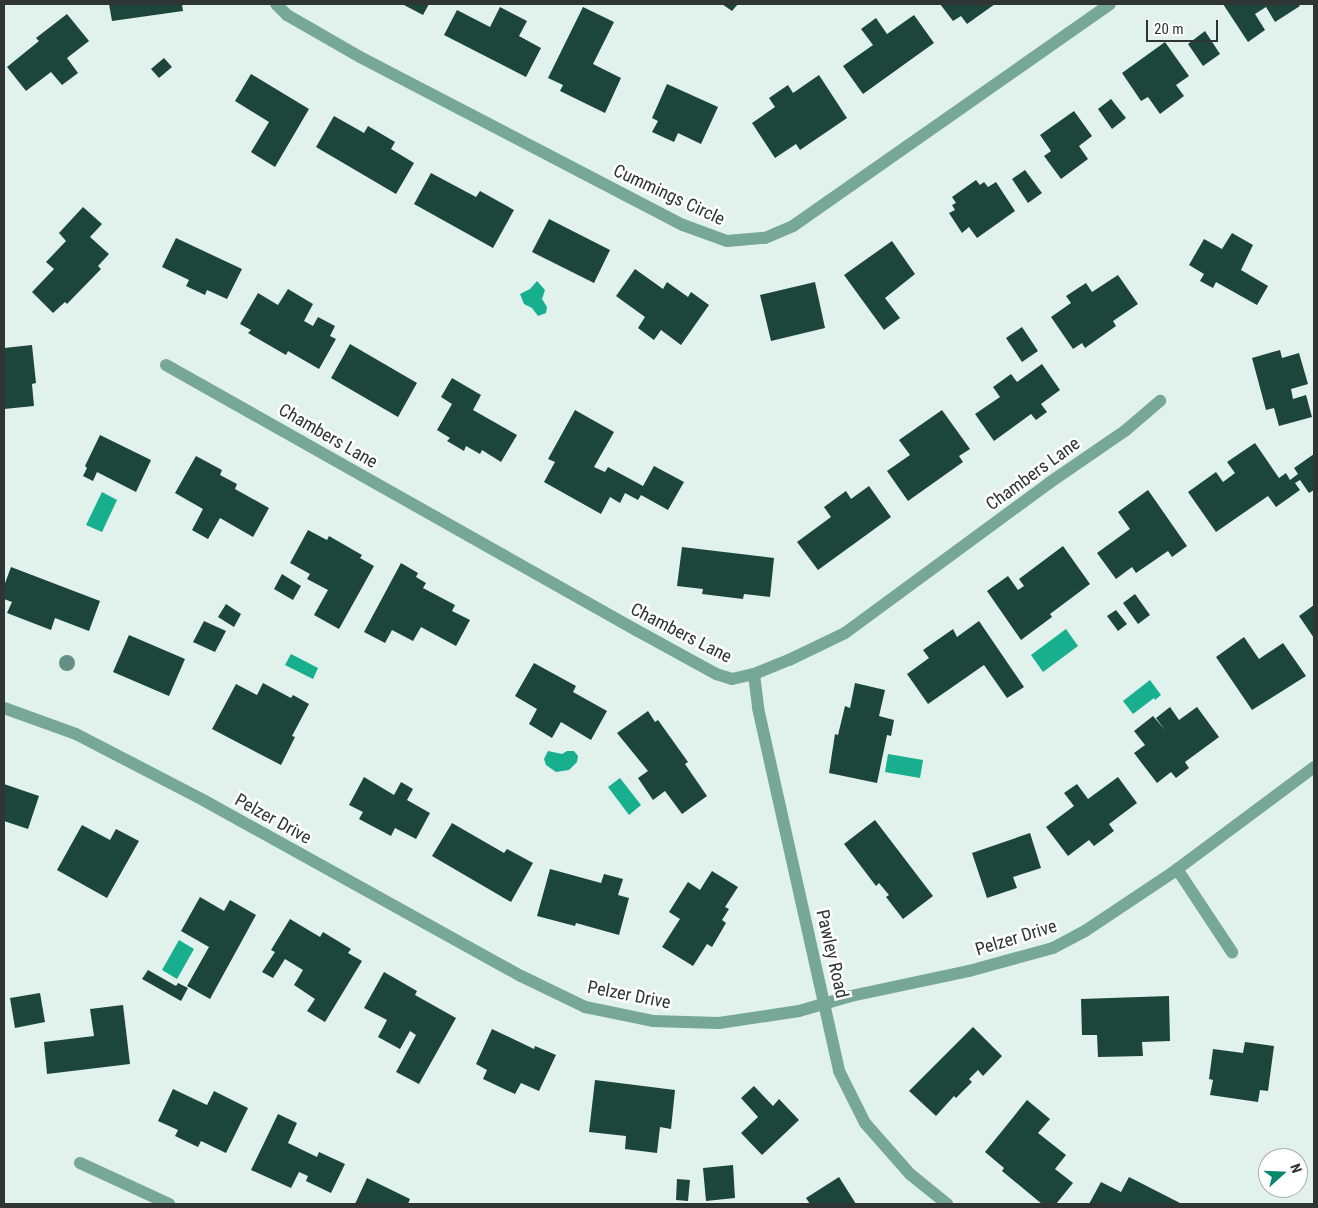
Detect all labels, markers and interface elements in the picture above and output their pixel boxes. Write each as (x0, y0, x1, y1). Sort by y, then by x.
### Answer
scale bar (1148, 10, 1220, 42)
text: 20 m (1154, 20, 1184, 38)
street label: Cummings Circle (610, 160, 728, 230)
street label: Chambers Lane (275, 399, 381, 473)
street label: Chambers Lane (982, 433, 1084, 515)
street label: Chambers Lane (627, 598, 735, 668)
street label: Pelzer Drive (231, 789, 315, 849)
street label: Pawley Road (811, 908, 853, 1000)
street label: Pelzer Drive (973, 915, 1059, 961)
street label: Pelzer Drive (586, 976, 672, 1014)
north arrow (1258, 1148, 1308, 1198)
text: N (1287, 1161, 1305, 1175)

